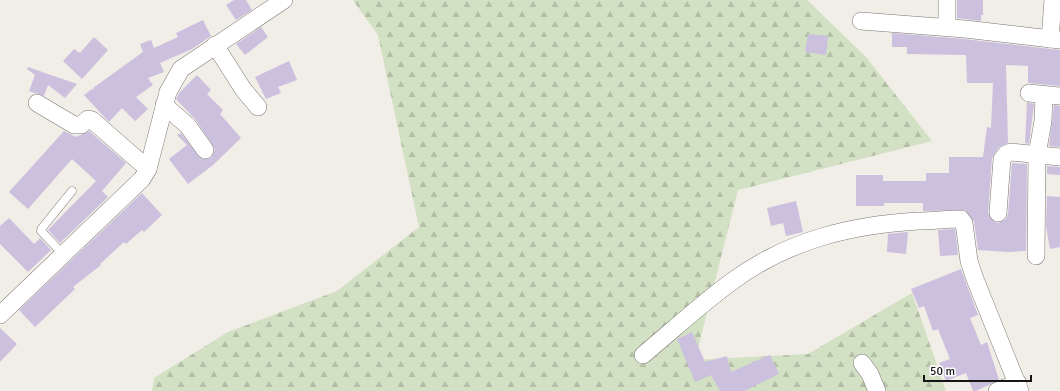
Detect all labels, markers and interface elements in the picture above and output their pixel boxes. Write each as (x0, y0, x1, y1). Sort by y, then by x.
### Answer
scale bar (924, 357, 1031, 383)
text: 50 m (930, 364, 955, 379)

